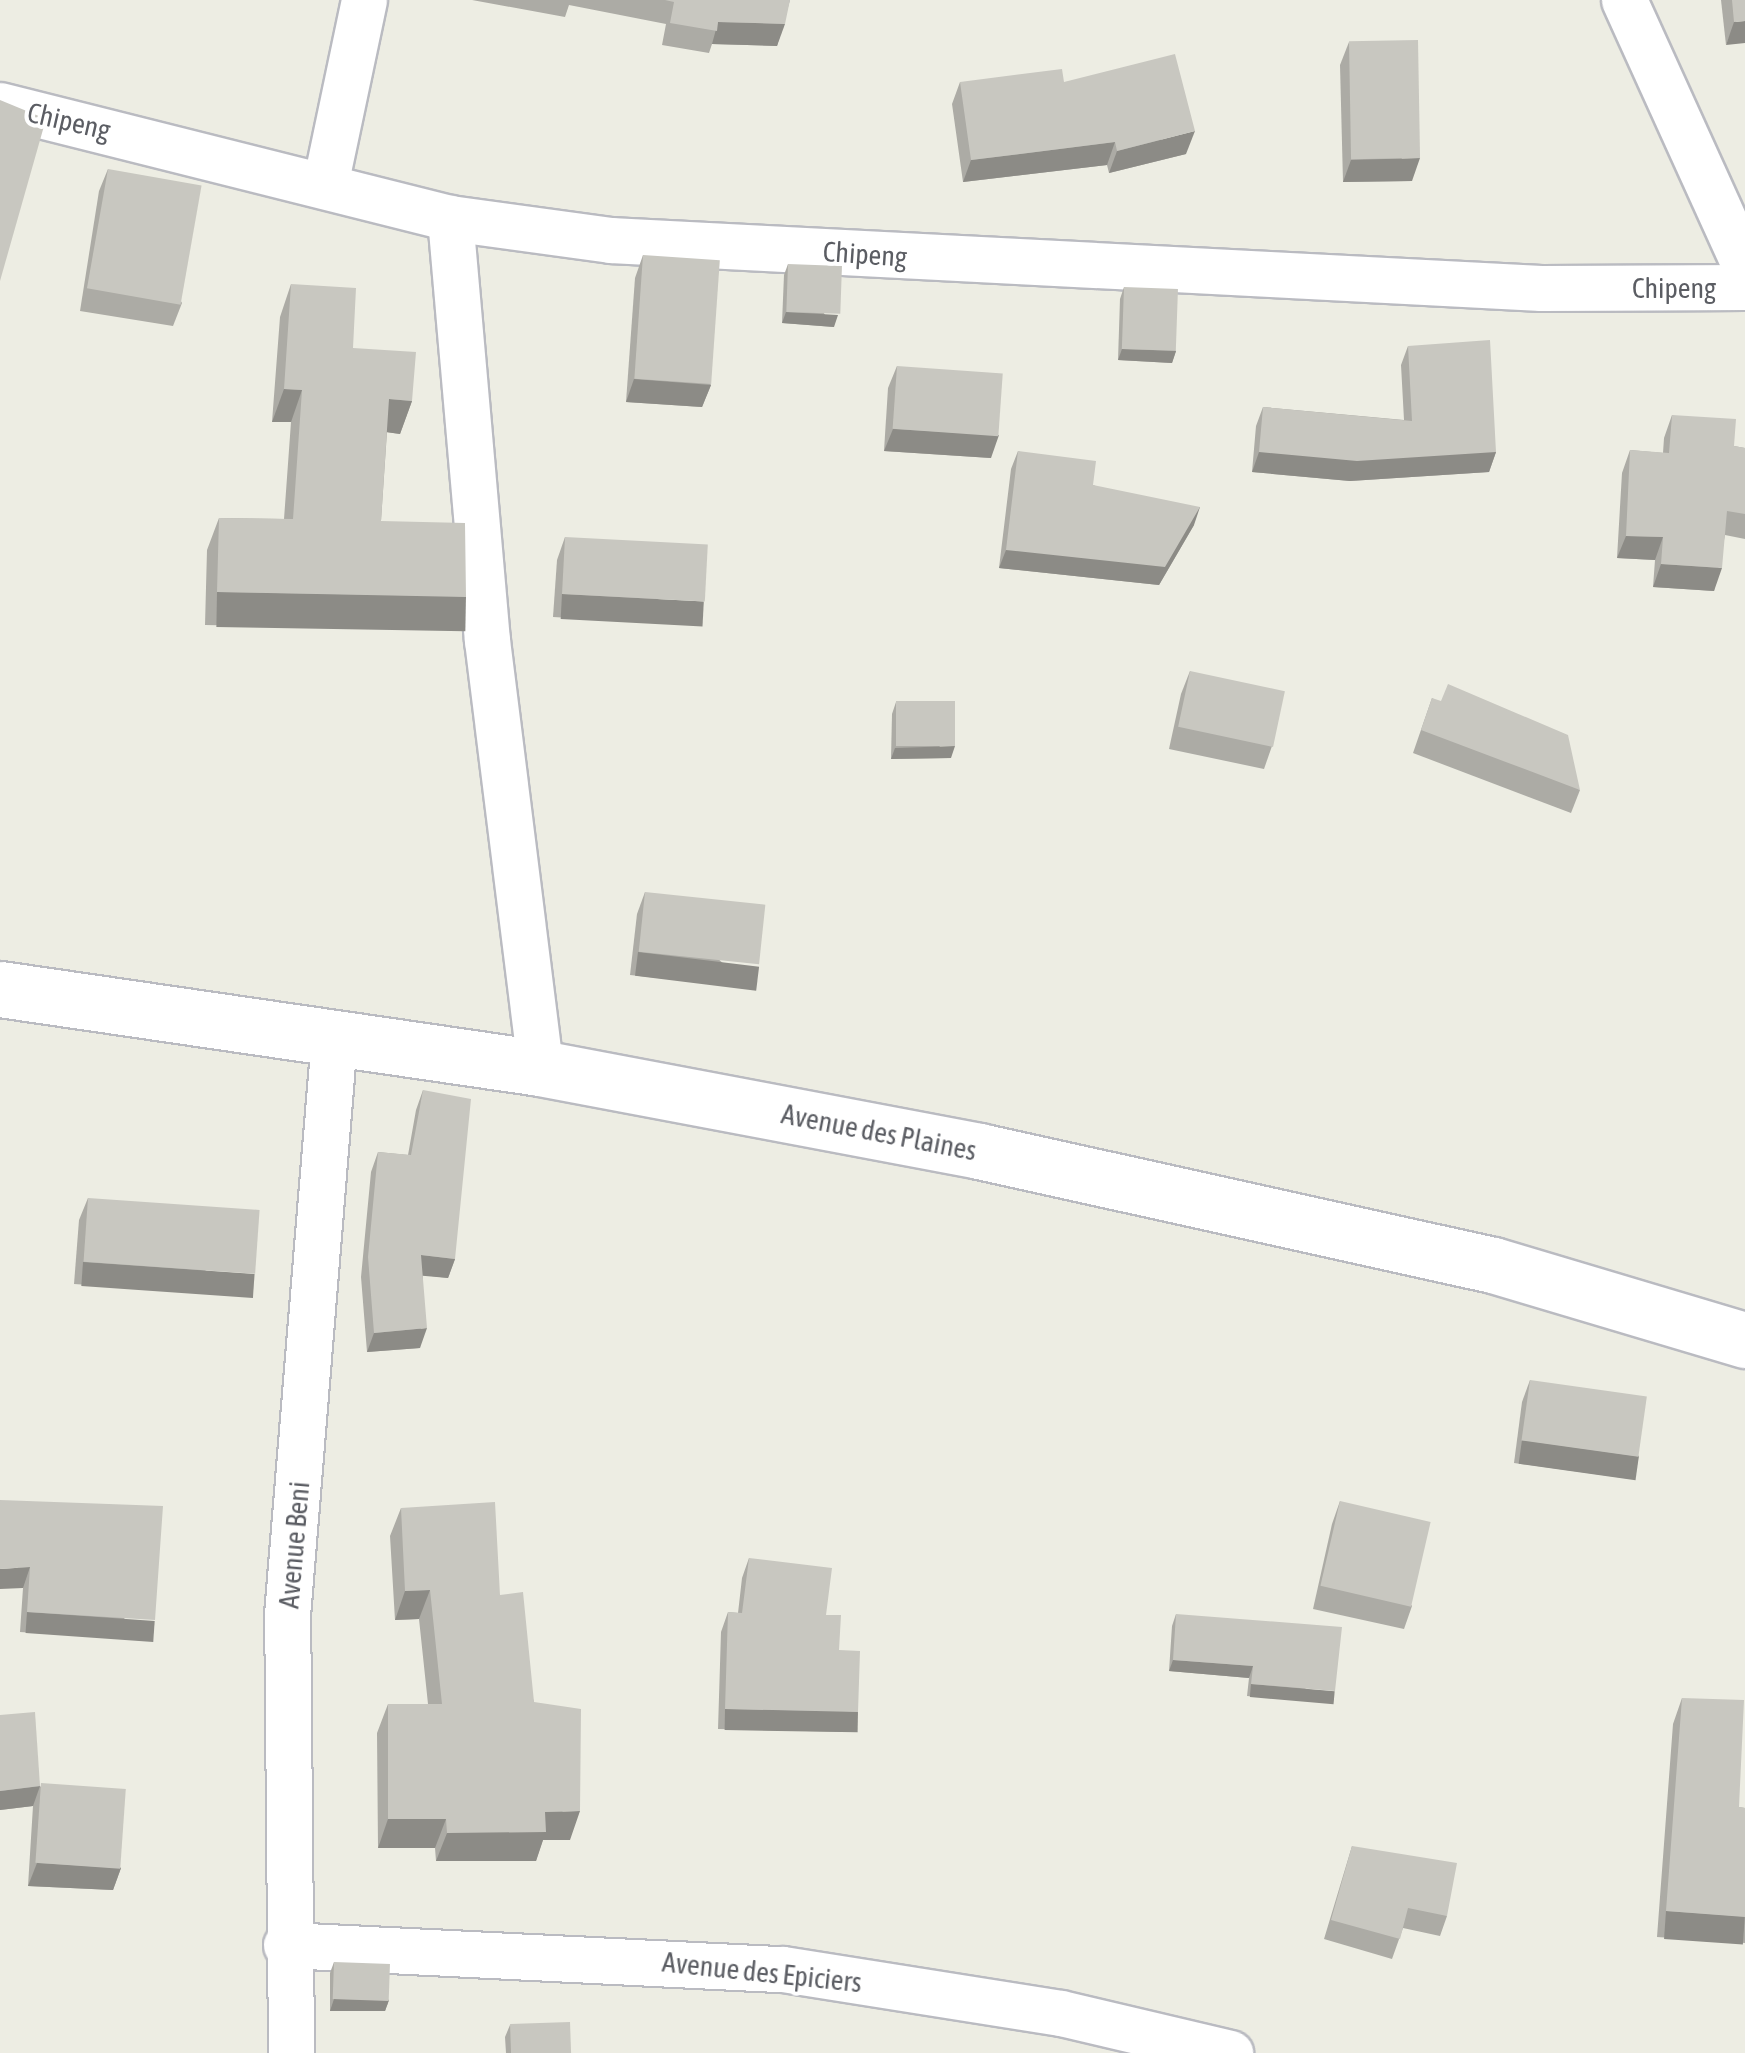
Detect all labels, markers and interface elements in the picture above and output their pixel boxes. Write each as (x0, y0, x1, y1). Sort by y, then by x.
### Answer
street label: Chipeng (24, 95, 114, 147)
street label: Chipeng (822, 234, 908, 274)
street label: Chipeng (1632, 271, 1716, 305)
street label: Avenue des Plaines (779, 1097, 979, 1167)
street label: Avenue Beni (272, 1480, 316, 1610)
street label: Avenue des Epiciers (661, 1945, 863, 1999)

